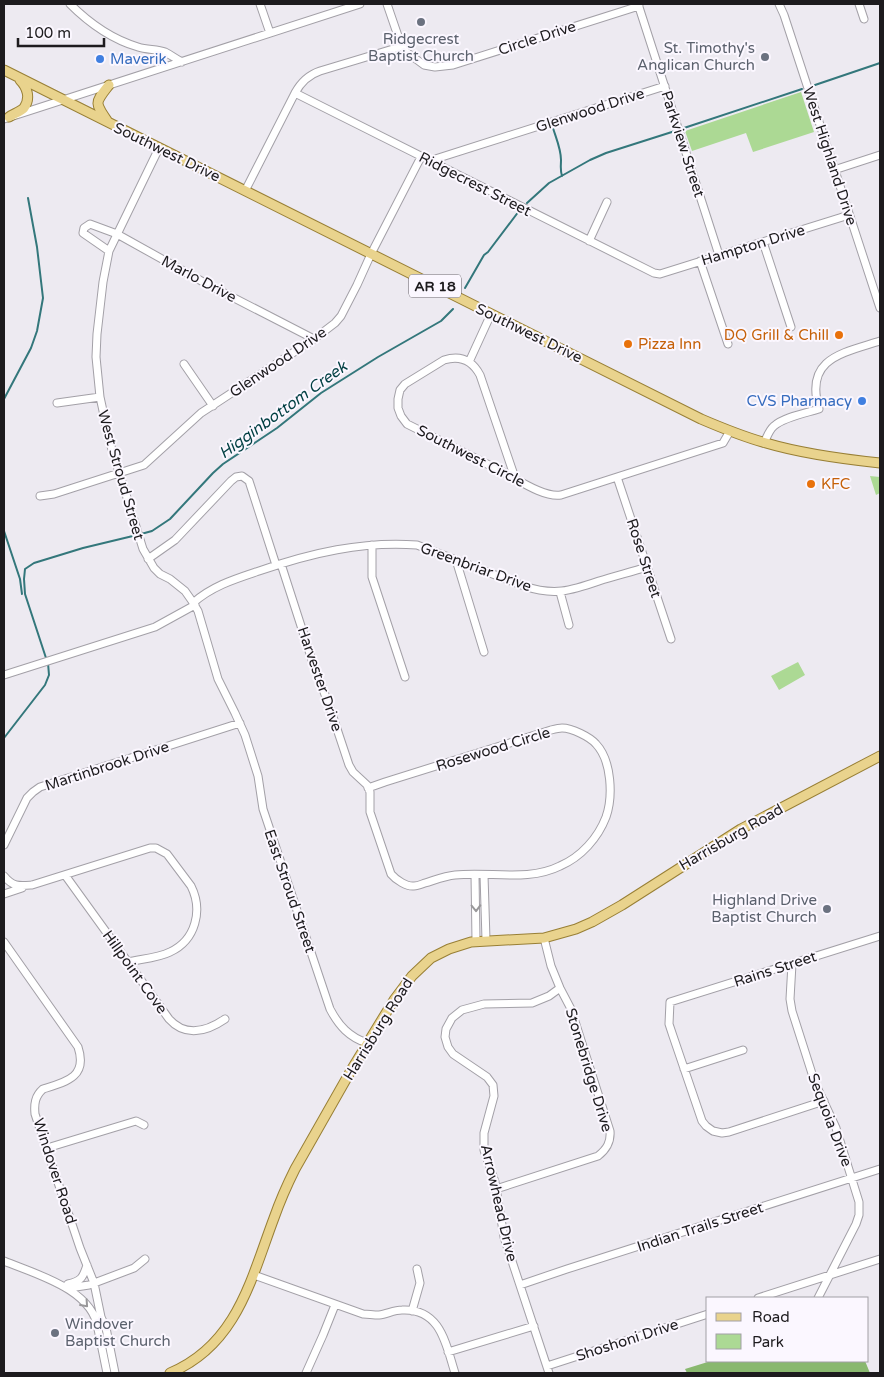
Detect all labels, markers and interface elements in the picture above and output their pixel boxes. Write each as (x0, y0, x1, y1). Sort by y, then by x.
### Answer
scale bar (18, 15, 104, 47)
marker: Ridgecrest Baptist Church (415, 16, 427, 28)
street label: Circle Drive (496, 17, 578, 59)
text: 100 m (25, 24, 71, 42)
place label: Ridgecrest Baptist Church (368, 30, 474, 65)
place label: St. Timothy's Anglican Church (637, 39, 755, 74)
place label: Maverik (110, 50, 167, 68)
marker: St. Timothy's Anglican Church (759, 51, 771, 63)
marker: Maverik (94, 53, 106, 65)
street label: Glenwood Drive (534, 84, 646, 136)
street label: West Highland Drive (799, 84, 861, 228)
street label: Parkview Street (657, 89, 709, 200)
street label: Southwest Drive (111, 118, 223, 186)
street label: Ridgecrest Street (416, 148, 534, 220)
street label: Hampton Drive (699, 221, 807, 269)
street label: Marlo Drive (158, 252, 240, 306)
road number: AR 18 (409, 274, 461, 298)
street label: Southwest Drive (473, 299, 585, 367)
street label: Glenwood Drive (226, 323, 330, 401)
place label: DQ Grill & Chill (724, 326, 829, 344)
marker: DQ Grill & Chill (833, 329, 845, 341)
place label: Pizza Inn (638, 335, 701, 353)
marker: Pizza Inn (622, 338, 634, 350)
water label: Higginbottom Creek (215, 356, 352, 463)
place label: CVS Pharmacy (747, 392, 852, 410)
marker: CVS Pharmacy (856, 395, 868, 407)
street label: West Stroud Street (94, 408, 148, 542)
street label: Southwest Circle (414, 421, 528, 491)
place label: KFC (821, 475, 850, 493)
marker: KFC (805, 478, 817, 490)
street label: Rose Street (623, 516, 665, 600)
street label: Greenbriar Drive (418, 539, 534, 595)
street label: Harvester Drive (294, 624, 346, 734)
street label: Rosewood Circle (434, 723, 552, 775)
street label: Martinbrook Drive (43, 737, 171, 795)
street label: Harrisburg Road (676, 800, 786, 874)
street label: East Stroud Street (260, 827, 320, 955)
place label: Highland Drive Baptist Church (711, 891, 817, 926)
marker: Highland Drive Baptist Church (821, 903, 833, 915)
one-way arrow (470, 904, 481, 912)
street label: Hillpoint Cove (99, 927, 171, 1017)
street label: Rains Street (731, 947, 819, 991)
street label: Harrisburg Road (339, 974, 417, 1084)
street label: Stonebridge Drive (562, 1006, 616, 1134)
street label: Sequoia Drive (804, 1071, 856, 1169)
street label: Windover Road (29, 1116, 81, 1226)
street label: Arrowhead Drive (477, 1143, 521, 1263)
street label: Indian Trails Street (635, 1198, 766, 1256)
legend (706, 1297, 869, 1362)
one-way arrow (79, 1298, 88, 1307)
text: Road (752, 1308, 790, 1326)
place label: Windover Baptist Church (65, 1315, 171, 1350)
street label: Shoshoni Drive (574, 1315, 680, 1365)
marker: Windover Baptist Church (49, 1327, 61, 1339)
text: Park (752, 1333, 784, 1351)

